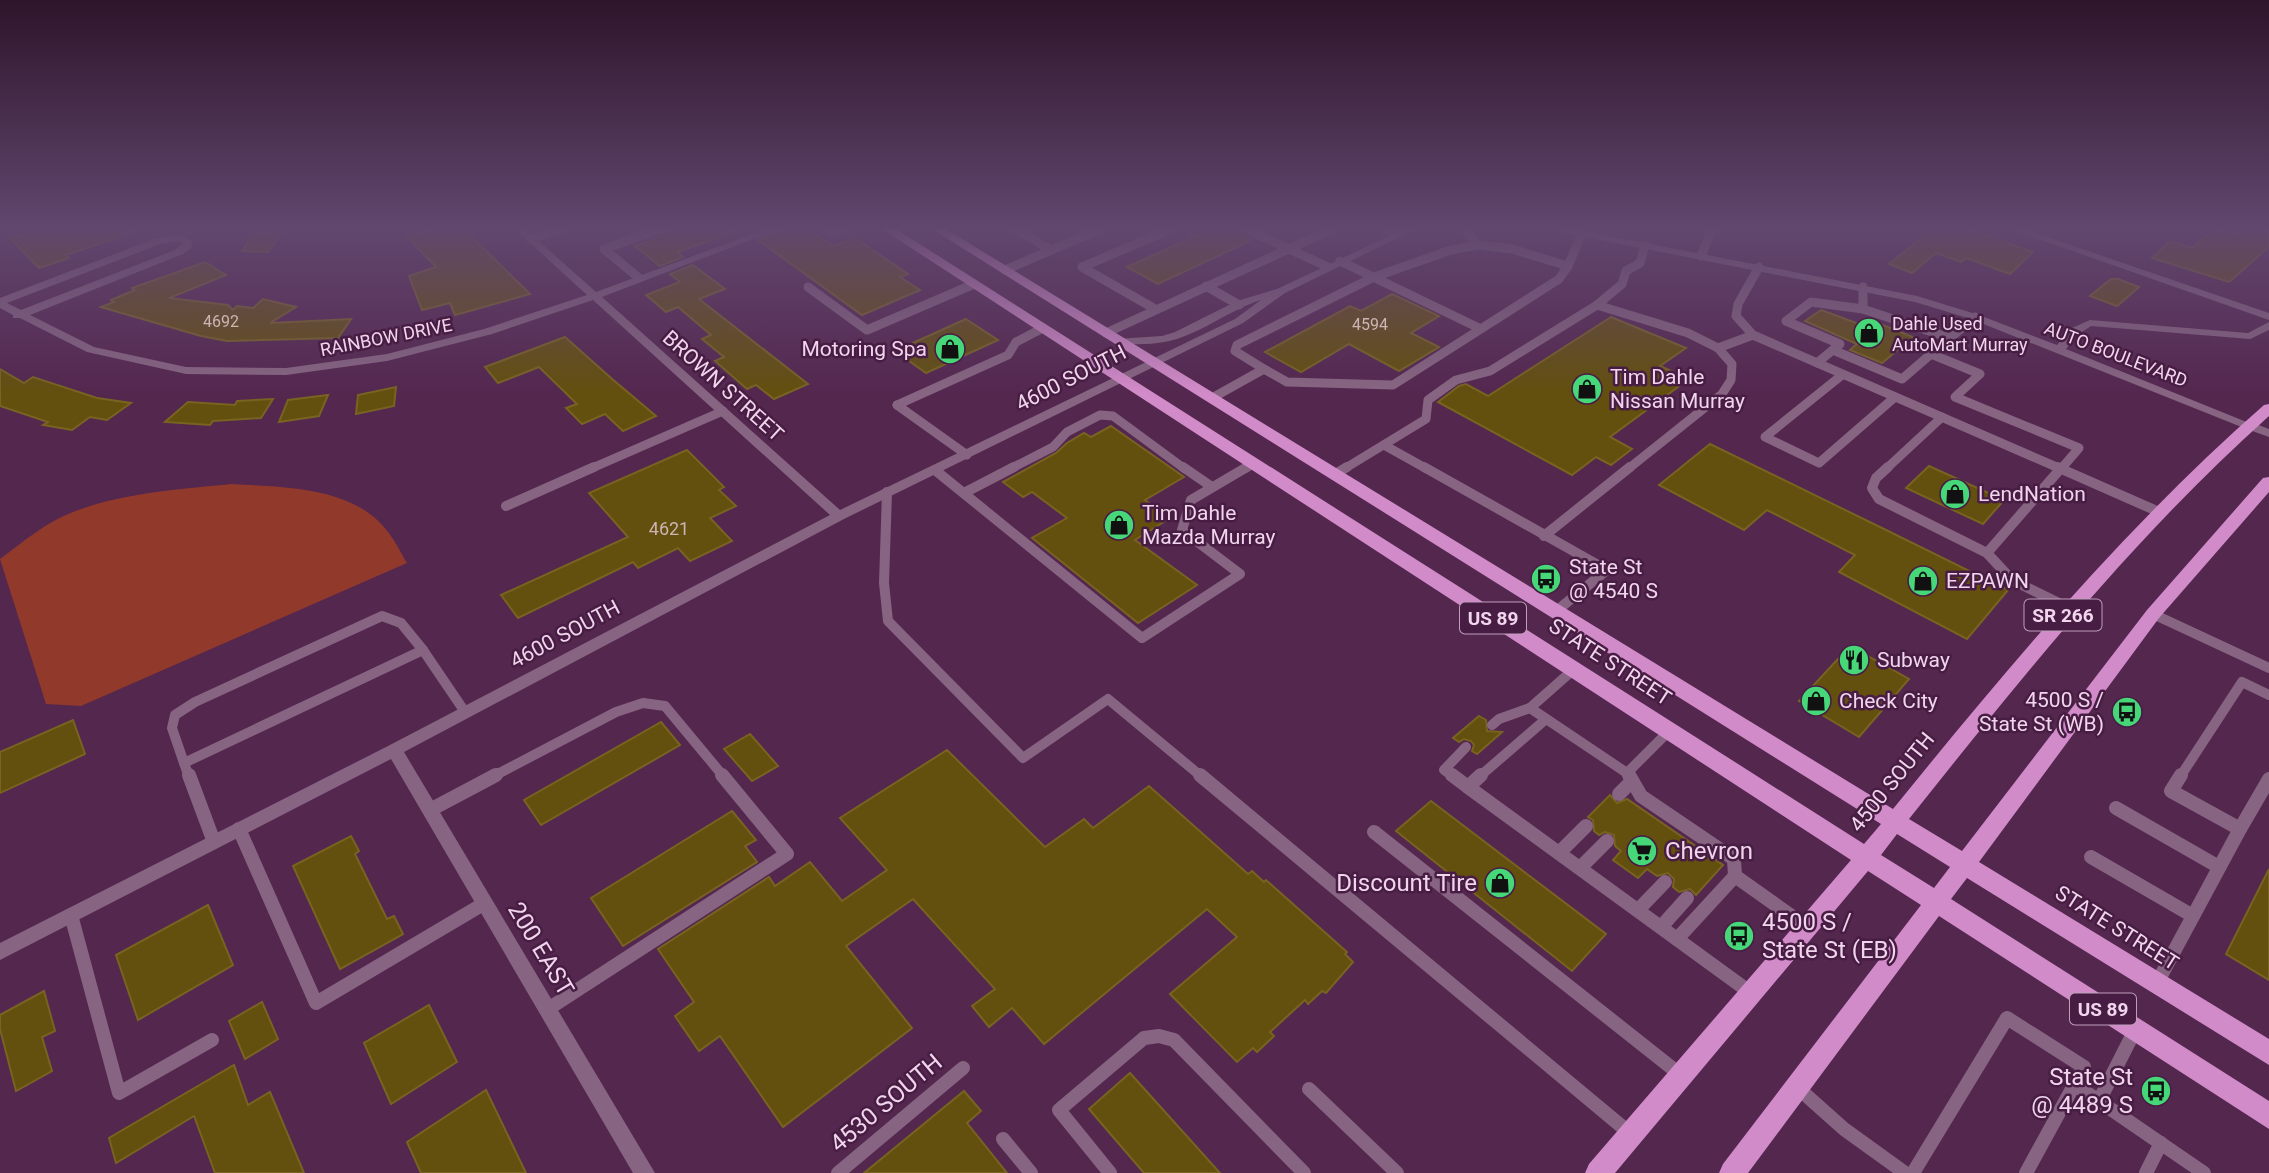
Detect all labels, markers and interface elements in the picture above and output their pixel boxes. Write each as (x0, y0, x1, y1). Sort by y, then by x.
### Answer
house number: 4692 (203, 312, 239, 331)
place label: Dahle Used AutoMart Murray (1892, 313, 2028, 355)
street label: RAINBOW DRIVE (318, 314, 454, 360)
house number: 4594 (1352, 315, 1388, 334)
shop icon: Dahle Used AutoMart Murray (1852, 316, 1886, 350)
street label: AUTO BOULEVARD (2042, 317, 2190, 391)
street label: BROWN STREET (658, 326, 789, 447)
shop icon: Motoring Spa (933, 332, 967, 366)
place label: Motoring Spa (802, 337, 927, 361)
street label: 4600 SOUTH (1012, 340, 1130, 416)
place label: Tim Dahle Nissan Murray (1610, 365, 1745, 413)
shop icon: Tim Dahle Nissan Murray (1570, 372, 1604, 406)
shop icon: LendNation (1938, 477, 1972, 511)
place label: LendNation (1978, 482, 2086, 506)
place label: Tim Dahle Mazda Murray (1142, 501, 1275, 549)
shop icon: Tim Dahle Mazda Murray (1102, 508, 1136, 542)
house number: 4621 (649, 518, 689, 539)
place label: State St @ 4540 S (1569, 555, 1658, 603)
bus stop icon: State St @ 4540 S (1529, 562, 1563, 596)
shop icon: EZPAWN (1906, 564, 1940, 598)
place label: EZPAWN (1946, 569, 2029, 593)
street label: 4600 SOUTH (506, 595, 624, 673)
road number: SR 266 (2024, 600, 2102, 630)
road number: US 89 (1460, 603, 1526, 634)
street label: STATE STREET (1544, 614, 1676, 711)
restaurant icon: Subway (1837, 643, 1871, 677)
place label: Subway (1877, 648, 1950, 672)
shop icon: Check City (1799, 684, 1833, 718)
place label: 4500 S / State St (WB) (1979, 688, 2104, 736)
place label: Check City (1839, 689, 1938, 713)
bus stop icon: 4500 S / State St (WB) (2110, 695, 2144, 729)
street label: 4500 SOUTH (1845, 728, 1939, 836)
supermarket icon: Chevron (1625, 834, 1659, 868)
place label: Chevron (1665, 837, 1753, 865)
shop icon: Discount Tire (1483, 866, 1517, 900)
place label: Discount Tire (1336, 869, 1477, 897)
street label: STATE STREET (2051, 881, 2183, 976)
street label: 200 EAST (502, 897, 580, 1001)
place label: 4500 S / State St (EB) (1762, 908, 1897, 964)
bus stop icon: 4500 S / State St (EB) (1722, 919, 1756, 953)
road number: US 89 (2070, 993, 2136, 1024)
street label: 4530 SOUTH (824, 1048, 948, 1158)
place label: State St @ 4489 S (2031, 1063, 2133, 1119)
bus stop icon: State St @ 4489 S (2139, 1074, 2173, 1108)

